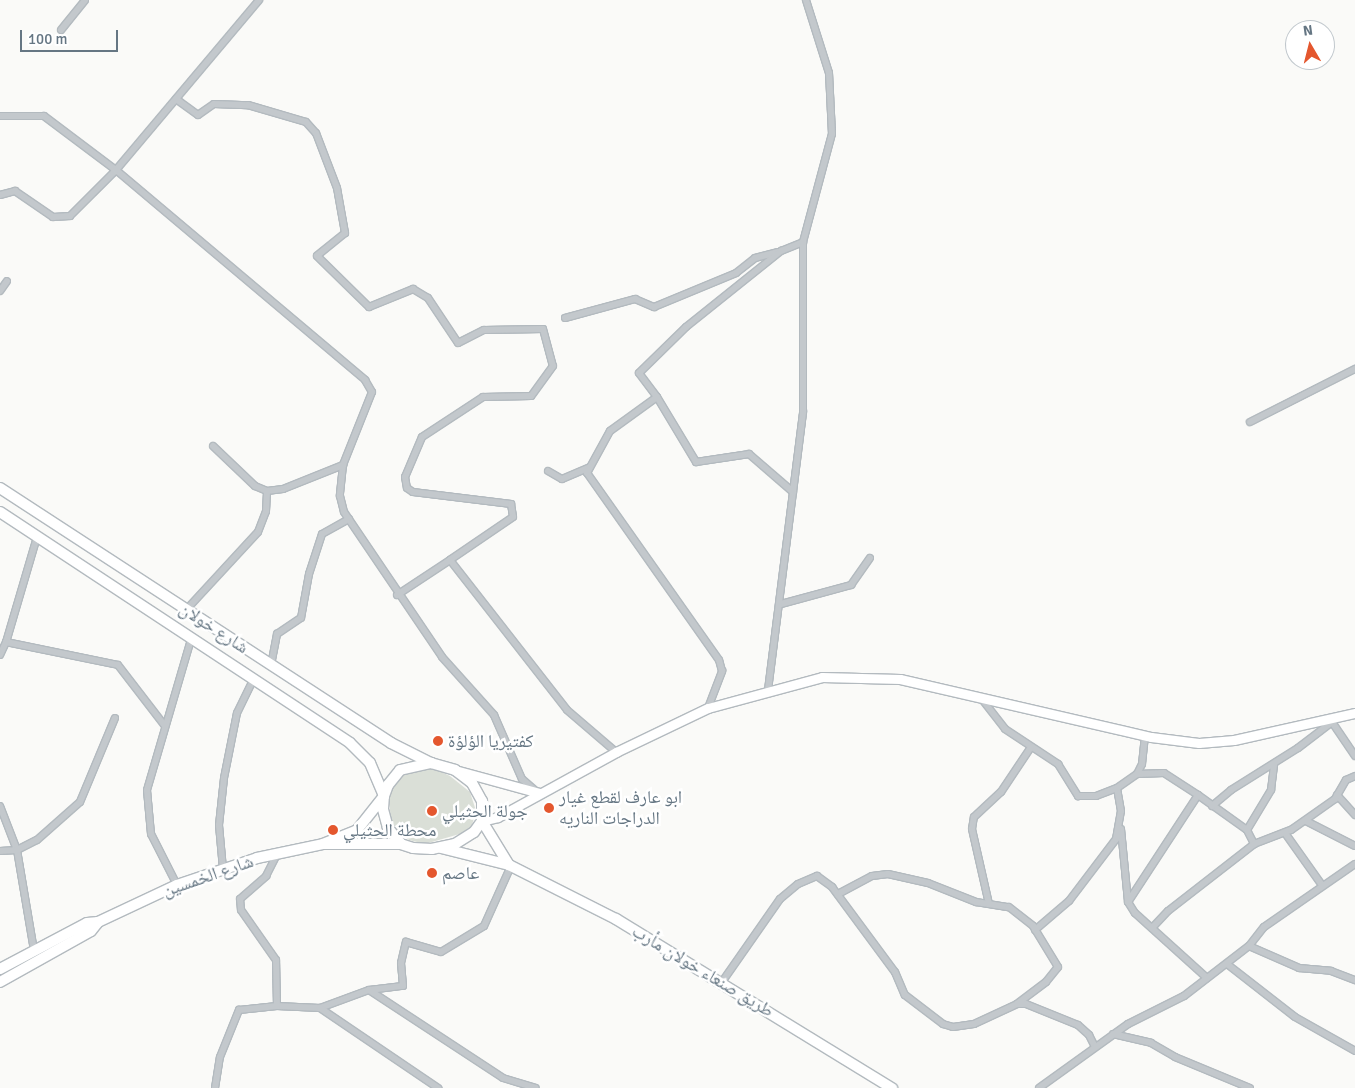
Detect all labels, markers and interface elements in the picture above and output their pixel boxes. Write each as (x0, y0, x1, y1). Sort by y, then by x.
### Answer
scale bar (22, 20, 120, 52)
north arrow (1285, 20, 1335, 70)
text: N (1302, 22, 1314, 40)
text: 100 m (28, 30, 68, 48)
street label: شارع خولان (175, 598, 253, 658)
place label: كفتيريا الؤلؤة (448, 730, 533, 752)
marker: كفتيريا الؤلؤة (432, 735, 444, 747)
place label: ابو عارف لقطع غيار الدراجات الناريه (559, 787, 682, 830)
place label: جولة الحثيلي (442, 800, 528, 822)
marker: ابو عارف لقطع غيار الدراجات الناريه (543, 802, 555, 814)
marker: جولة الحثيلي (426, 805, 438, 817)
place label: محطة الحثيلي (343, 819, 436, 841)
marker: محطة الحثيلي (327, 824, 339, 836)
street label: شارع الخمسين (160, 850, 256, 902)
place label: عاصم (442, 862, 479, 884)
marker: عاصم (426, 867, 438, 879)
street label: طريق صنعاء خولان مأرب (628, 920, 778, 1022)

